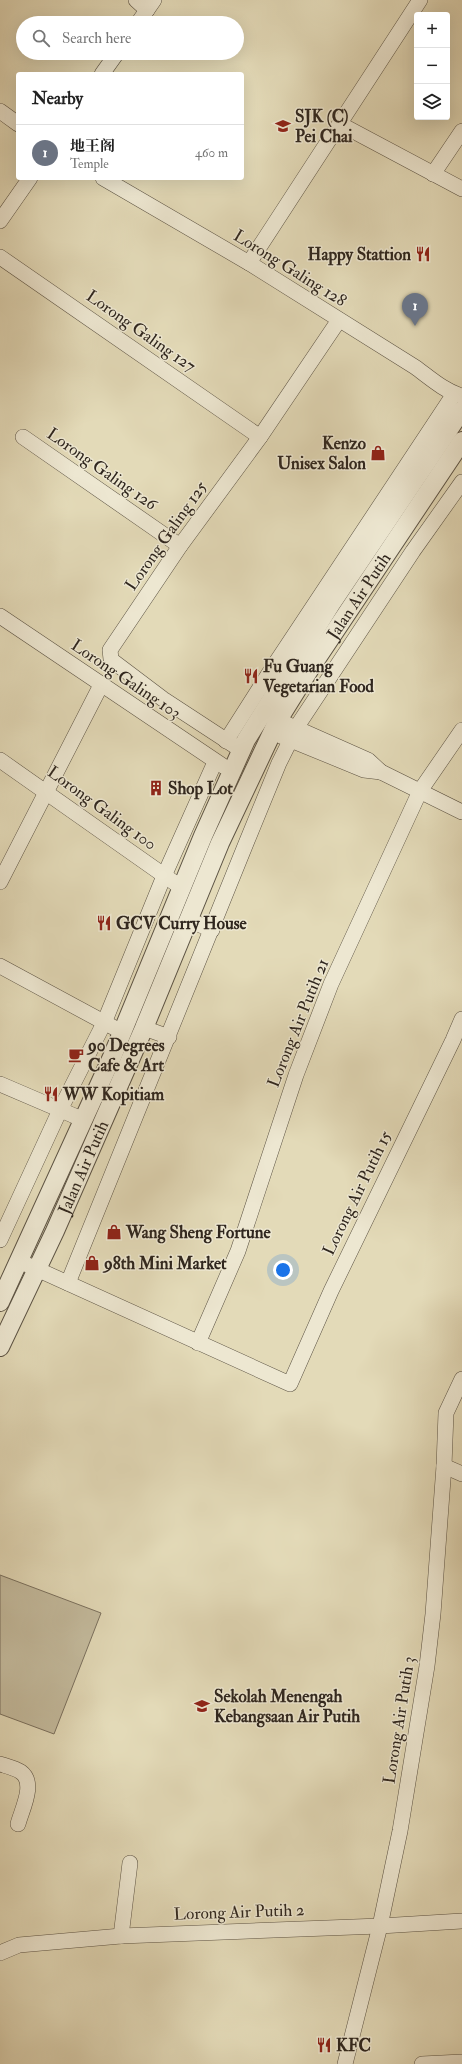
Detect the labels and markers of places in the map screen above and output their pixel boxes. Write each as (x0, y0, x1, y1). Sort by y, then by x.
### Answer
place label: SJK (C) Pei Chai (295, 106, 353, 147)
school or university icon: SJK (C) Pei Chai (274, 117, 292, 135)
place label: Happy Stattion (308, 244, 411, 266)
restaurant icon: Happy Stattion (414, 245, 432, 263)
pin: 1 (402, 293, 428, 326)
place label: Kenzo Unisex Salon (277, 433, 366, 474)
shop icon: Kenzo Unisex Salon (369, 444, 387, 462)
place label: Fu Guang Vegetarian Food (262, 656, 375, 698)
restaurant icon: Fu Guang Vegetarian Food (242, 667, 260, 685)
place label: Shop Lot (168, 778, 233, 800)
building icon: Shop Lot (147, 779, 165, 797)
place label: GCV Curry House (116, 913, 248, 935)
restaurant icon: GCV Curry House (95, 914, 113, 932)
place label: 90 Degrees Cafe & Art (86, 1035, 165, 1076)
cafe icon: 90 Degrees Cafe & Art (67, 1046, 85, 1064)
place label: WW Kopitiam (62, 1084, 165, 1106)
restaurant icon: WW Kopitiam (42, 1085, 60, 1103)
place label: Wang Sheng Fortune (125, 1222, 272, 1244)
shop icon: Wang Sheng Fortune (105, 1223, 123, 1241)
place label: 98th Mini Market (102, 1253, 227, 1274)
shop icon: 98th Mini Market (83, 1254, 101, 1272)
place label: Sekolah Menengah Kebangsaan Air Putih (214, 1686, 360, 1728)
school or university icon: Sekolah Menengah Kebangsaan Air Putih (193, 1697, 211, 1715)
place label: KFC (336, 2035, 371, 2056)
restaurant icon: KFC (315, 2036, 333, 2054)

